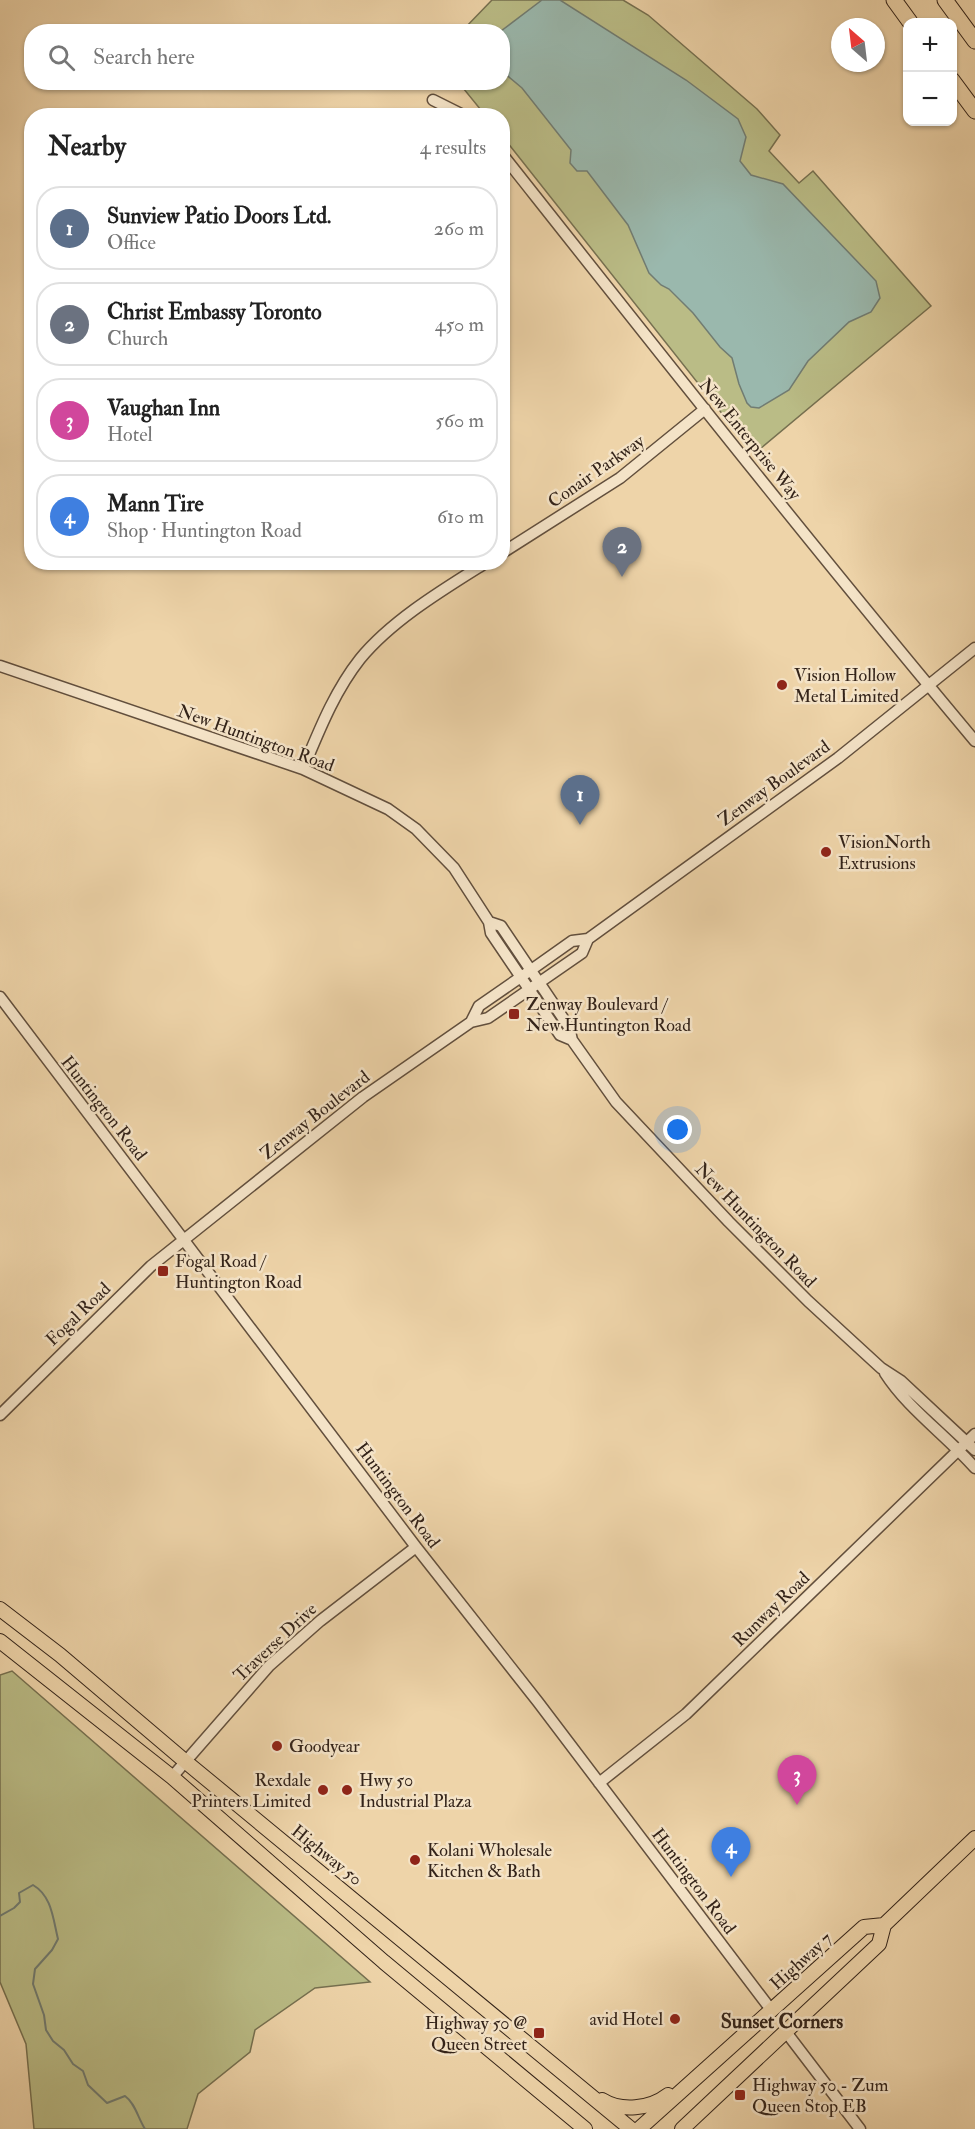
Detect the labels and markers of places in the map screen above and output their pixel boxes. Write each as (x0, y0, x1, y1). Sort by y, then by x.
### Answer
pin: 2 (602, 528, 642, 577)
place label: Vision Hollow Metal Limited (794, 664, 899, 708)
marker: Vision Hollow Metal Limited (775, 678, 789, 692)
pin: 1 (560, 776, 600, 825)
place label: VisionNorth Extrusions (838, 831, 931, 875)
marker: VisionNorth Extrusions (819, 845, 833, 859)
place label: Zenway Boulevard / New Huntington Road (526, 993, 691, 1037)
marker: Zenway Boulevard / New Huntington Road (507, 1007, 521, 1021)
place label: Fogal Road / Huntington Road (175, 1250, 302, 1294)
marker: Fogal Road / Huntington Road (156, 1264, 170, 1278)
place label: Goodyear (289, 1735, 360, 1758)
marker: Goodyear (270, 1739, 284, 1753)
pin: 3 (778, 1756, 816, 1805)
place label: Rexdale Printers Limited (191, 1769, 311, 1813)
place label: Hwy 50 Industrial Plaza (359, 1769, 472, 1813)
marker: Rexdale Printers Limited (316, 1783, 330, 1797)
marker: Hwy 50 Industrial Plaza (340, 1783, 354, 1797)
pin: 4 (712, 1828, 750, 1877)
place label: Kolani Wholesale Kitchen & Bath (427, 1839, 552, 1883)
marker: Kolani Wholesale Kitchen & Bath (408, 1853, 422, 1867)
place label: avid Hotel (590, 2008, 663, 2031)
place label: Highway 50 @ Queen Street (425, 2012, 527, 2056)
marker: avid Hotel (668, 2012, 682, 2026)
marker: Highway 50 @ Queen Street (532, 2026, 546, 2040)
place label: Highway 50 - Zum Queen Stop EB (752, 2074, 889, 2118)
marker: Highway 50 - Zum Queen Stop EB (733, 2088, 747, 2102)

